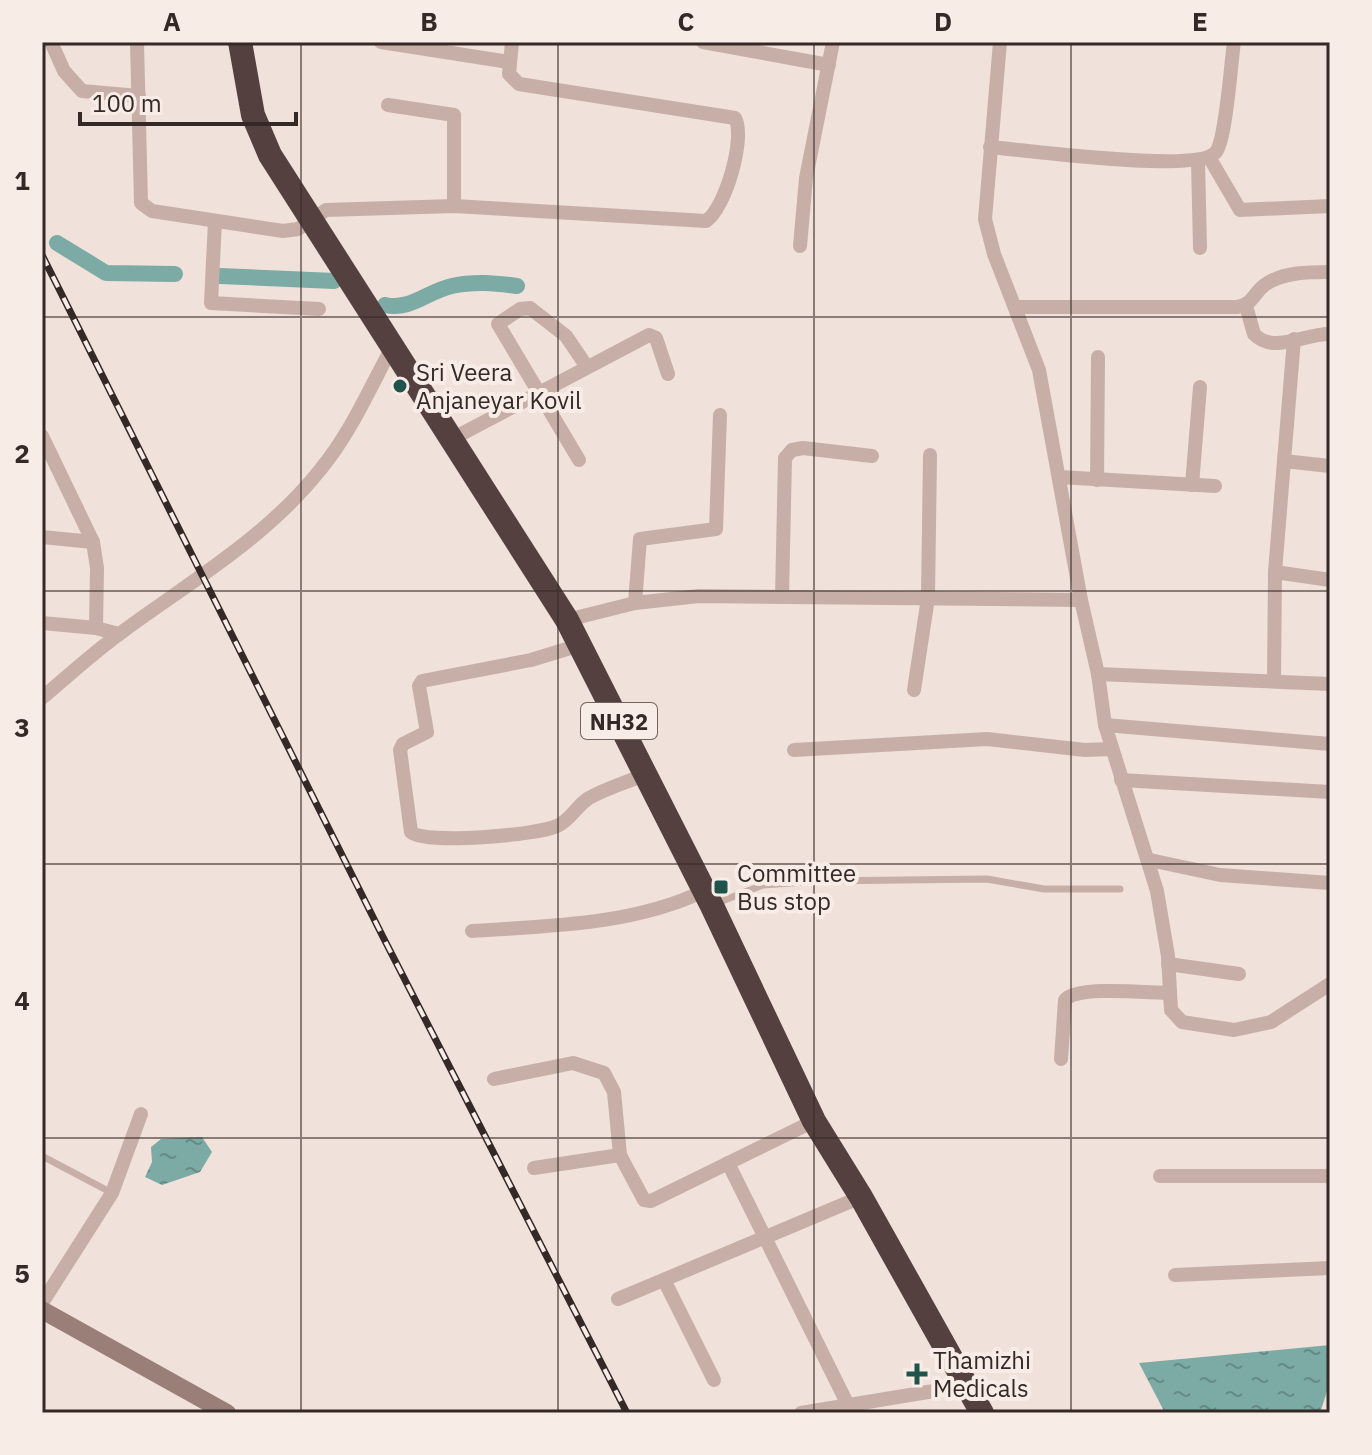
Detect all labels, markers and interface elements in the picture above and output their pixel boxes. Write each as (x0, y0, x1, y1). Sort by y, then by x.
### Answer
text: A (163, 4, 181, 38)
text: B (420, 4, 438, 38)
text: C (678, 4, 695, 38)
text: D (934, 4, 952, 38)
text: E (1192, 4, 1208, 38)
scale bar (80, 76, 296, 126)
text: 100 m (92, 87, 162, 119)
text: 1 (14, 163, 30, 197)
place label: Sri Veera Anjaneyar Kovil (416, 356, 582, 416)
marker: Sri Veera Anjaneyar Kovil (391, 377, 409, 395)
text: 2 (14, 436, 30, 470)
road number: NH32 (581, 703, 657, 739)
text: 3 (14, 710, 30, 744)
place label: Committee Bus stop (737, 857, 856, 917)
marker: Committee Bus stop (712, 878, 730, 896)
text: 4 (14, 983, 30, 1017)
text: 5 (14, 1256, 30, 1290)
place label: Thamizhi Medicals (933, 1344, 1031, 1404)
marker: Thamizhi Medicals (908, 1365, 926, 1383)

